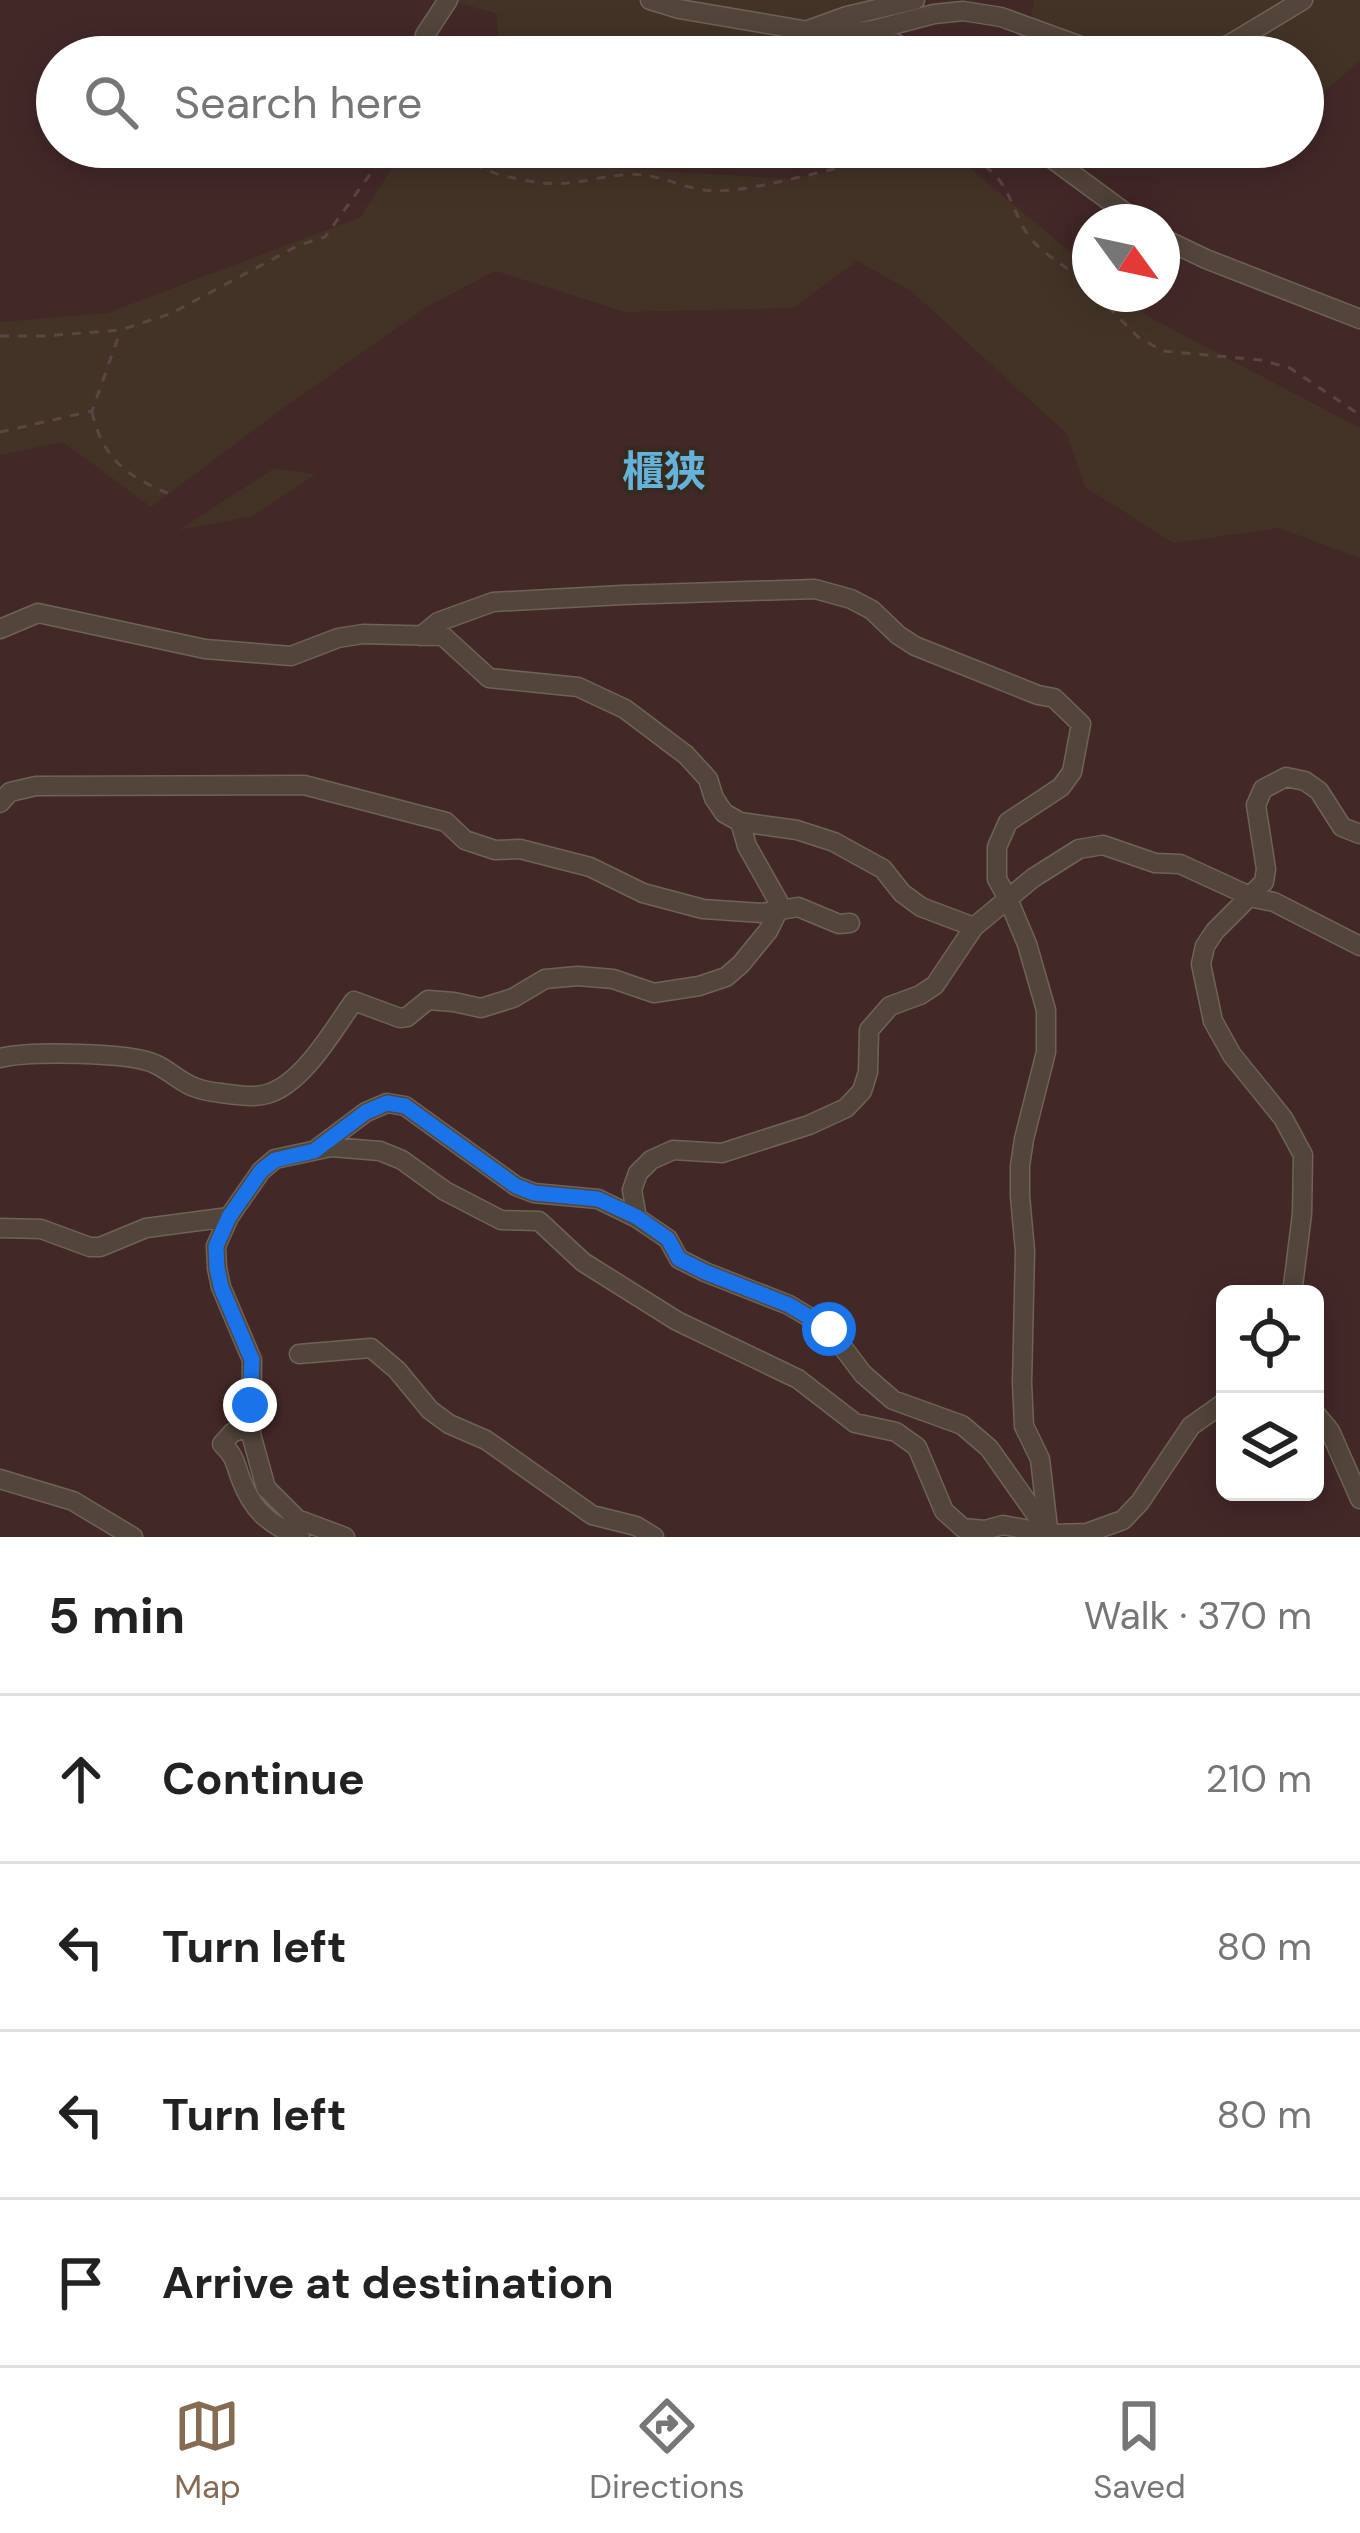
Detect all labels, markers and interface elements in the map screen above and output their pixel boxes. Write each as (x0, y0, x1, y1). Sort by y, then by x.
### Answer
search box (36, 36, 1324, 168)
icon: search (78, 69, 144, 135)
text: Search here (174, 73, 422, 132)
north arrow (1072, 204, 1180, 312)
district label: 櫃狭 (622, 444, 706, 499)
map controls (1216, 1285, 1324, 1501)
button: locate (1216, 1285, 1324, 1393)
route start (802, 1302, 856, 1356)
route end (223, 1378, 277, 1432)
button: layers (1216, 1393, 1324, 1501)
text: 5 min (48, 1582, 185, 1649)
text: Walk · 370 m (1084, 1590, 1312, 1641)
icon: ahead (48, 1746, 114, 1812)
text: Continue (162, 1749, 365, 1808)
text: 210 m (1206, 1753, 1312, 1804)
icon: left (48, 1914, 114, 1980)
text: Turn left (162, 1917, 346, 1976)
text: 80 m (1216, 1921, 1312, 1972)
icon: left (48, 2082, 114, 2148)
text: Turn left (162, 2085, 346, 2144)
text: 80 m (1216, 2089, 1312, 2140)
icon: arrive (48, 2250, 114, 2316)
text: Arrive at destination (162, 2253, 614, 2312)
tab: Map (174, 2393, 241, 2508)
tab: Directions (589, 2393, 745, 2508)
tab: Saved (1093, 2393, 1186, 2508)

